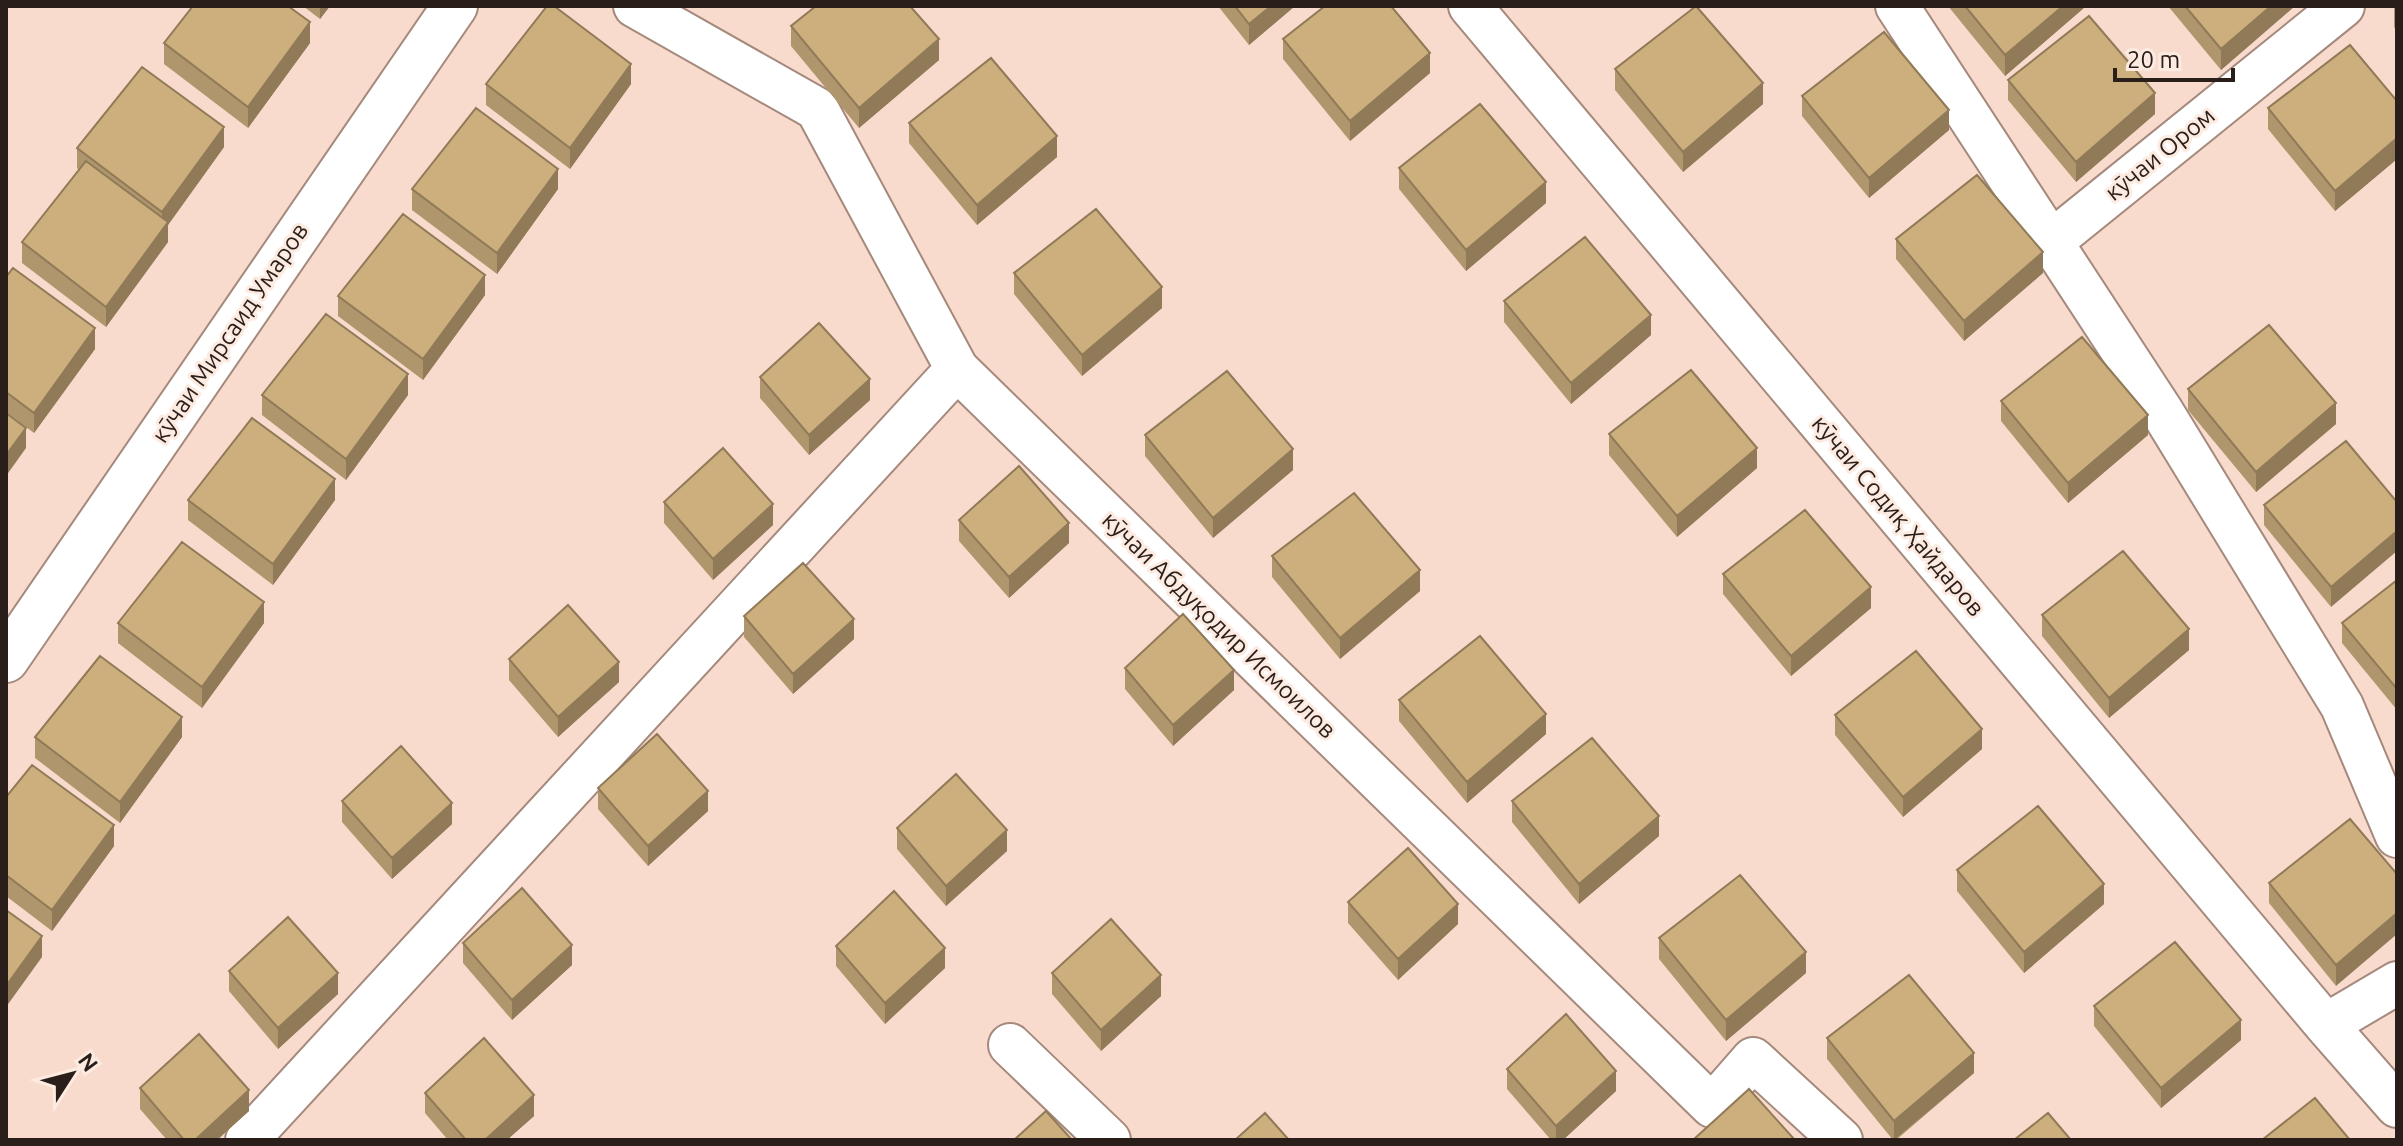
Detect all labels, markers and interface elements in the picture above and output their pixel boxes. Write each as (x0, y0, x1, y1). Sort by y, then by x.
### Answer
scale bar (2115, 32, 2233, 82)
text: 20 m (2127, 46, 2180, 73)
street label: кӯчаи Ором (2100, 101, 2220, 206)
street label: кӯчаи Мирсаид Умаров (146, 218, 313, 448)
street label: кӯчаи Содиқ Ҳайдаров (1807, 410, 1990, 621)
street label: кӯчаи Абдуқодир Исмоилов (1097, 506, 1342, 743)
north arrow (32, 1034, 112, 1114)
text: N (74, 1048, 104, 1076)

